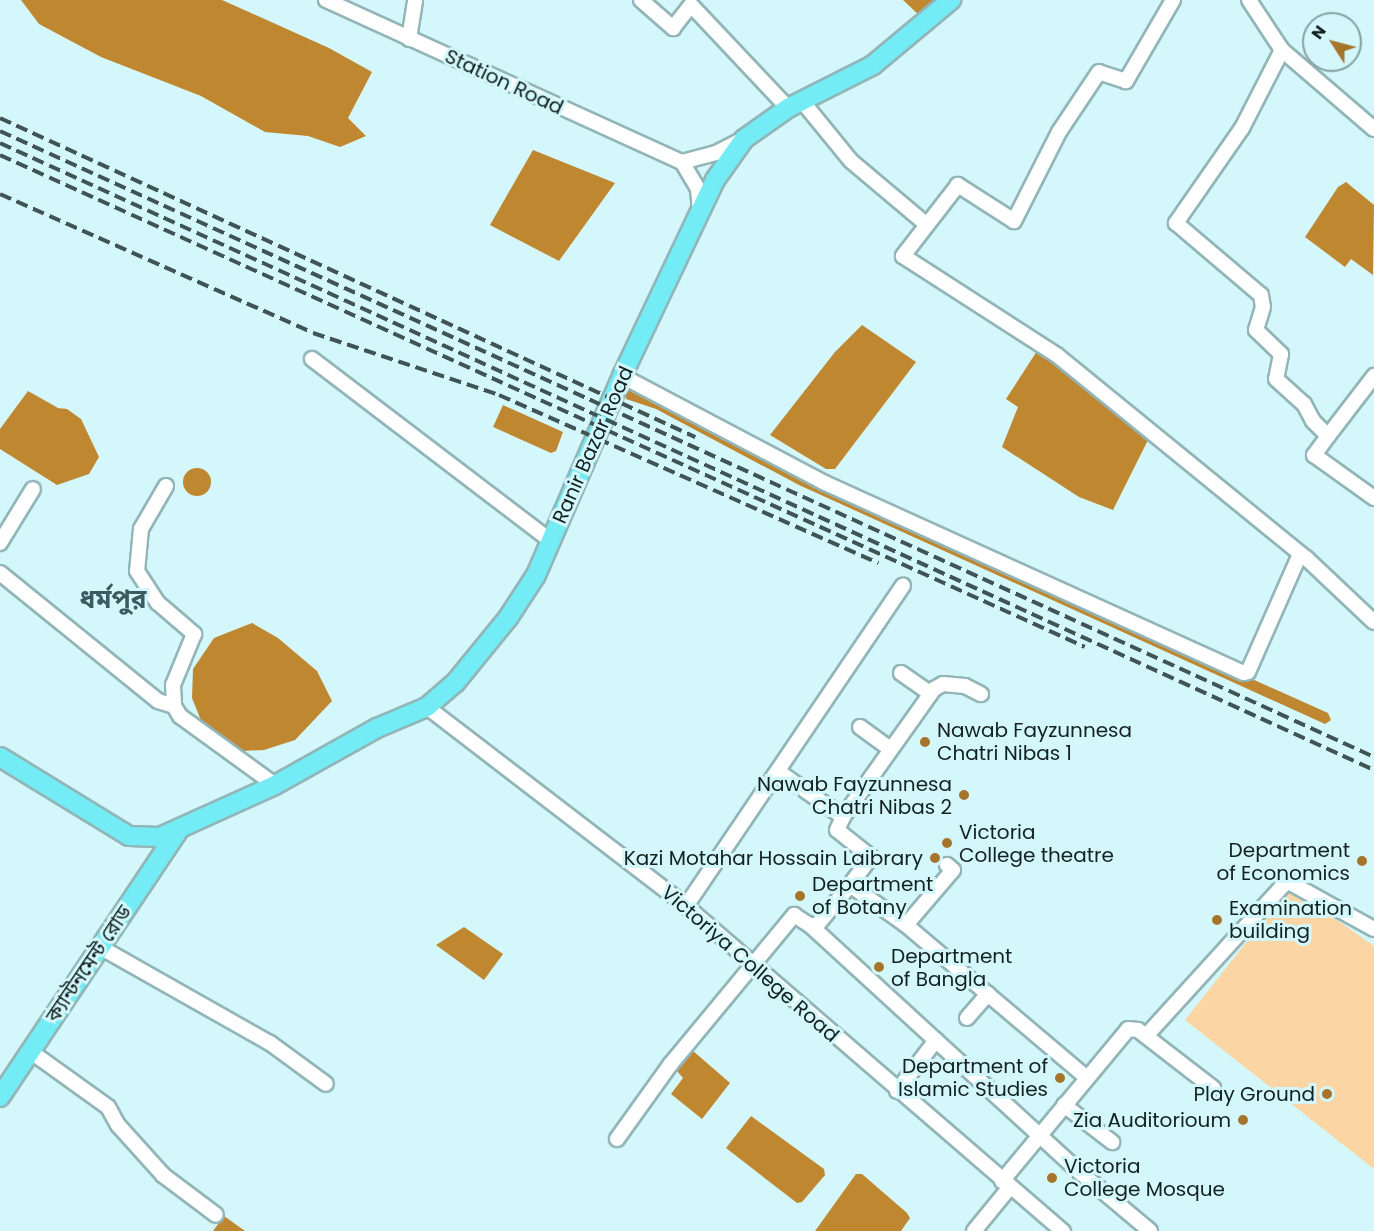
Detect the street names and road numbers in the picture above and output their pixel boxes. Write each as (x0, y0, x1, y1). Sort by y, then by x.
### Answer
street label: Station Road (441, 44, 567, 120)
street label: Ranir Bazar Road (548, 363, 638, 527)
street label: Victoriya College Road (657, 881, 843, 1047)
street label: ক্যান্টনমেন্ট রোড (41, 901, 137, 1027)

